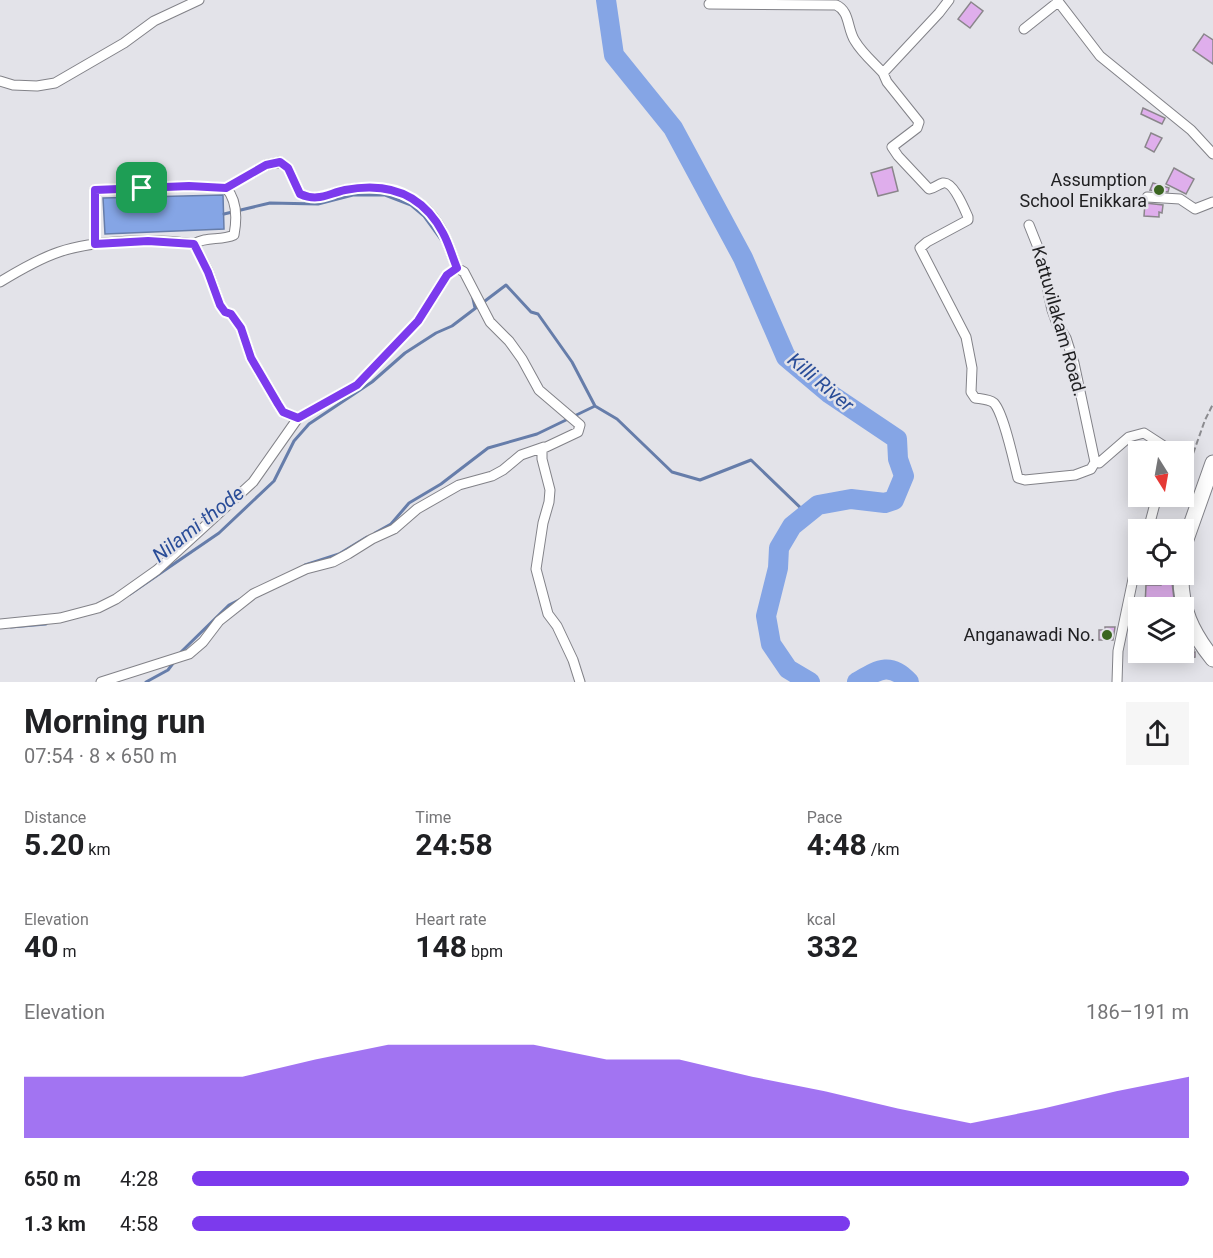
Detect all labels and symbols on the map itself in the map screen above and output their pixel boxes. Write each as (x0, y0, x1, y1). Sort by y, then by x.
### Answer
pin (116, 162, 167, 213)
place label: Assumption School Enikkara (1019, 169, 1147, 211)
marker: Assumption School Enikkara (1152, 183, 1166, 197)
street label: Kattuvilakam Road. (1028, 243, 1091, 398)
water label: Killi River (783, 347, 860, 417)
north arrow (1128, 441, 1194, 507)
water label: Nilami thode (147, 481, 249, 567)
place label: Anganawadi No. (964, 624, 1095, 645)
marker: Anganawadi No. (1100, 628, 1114, 642)

